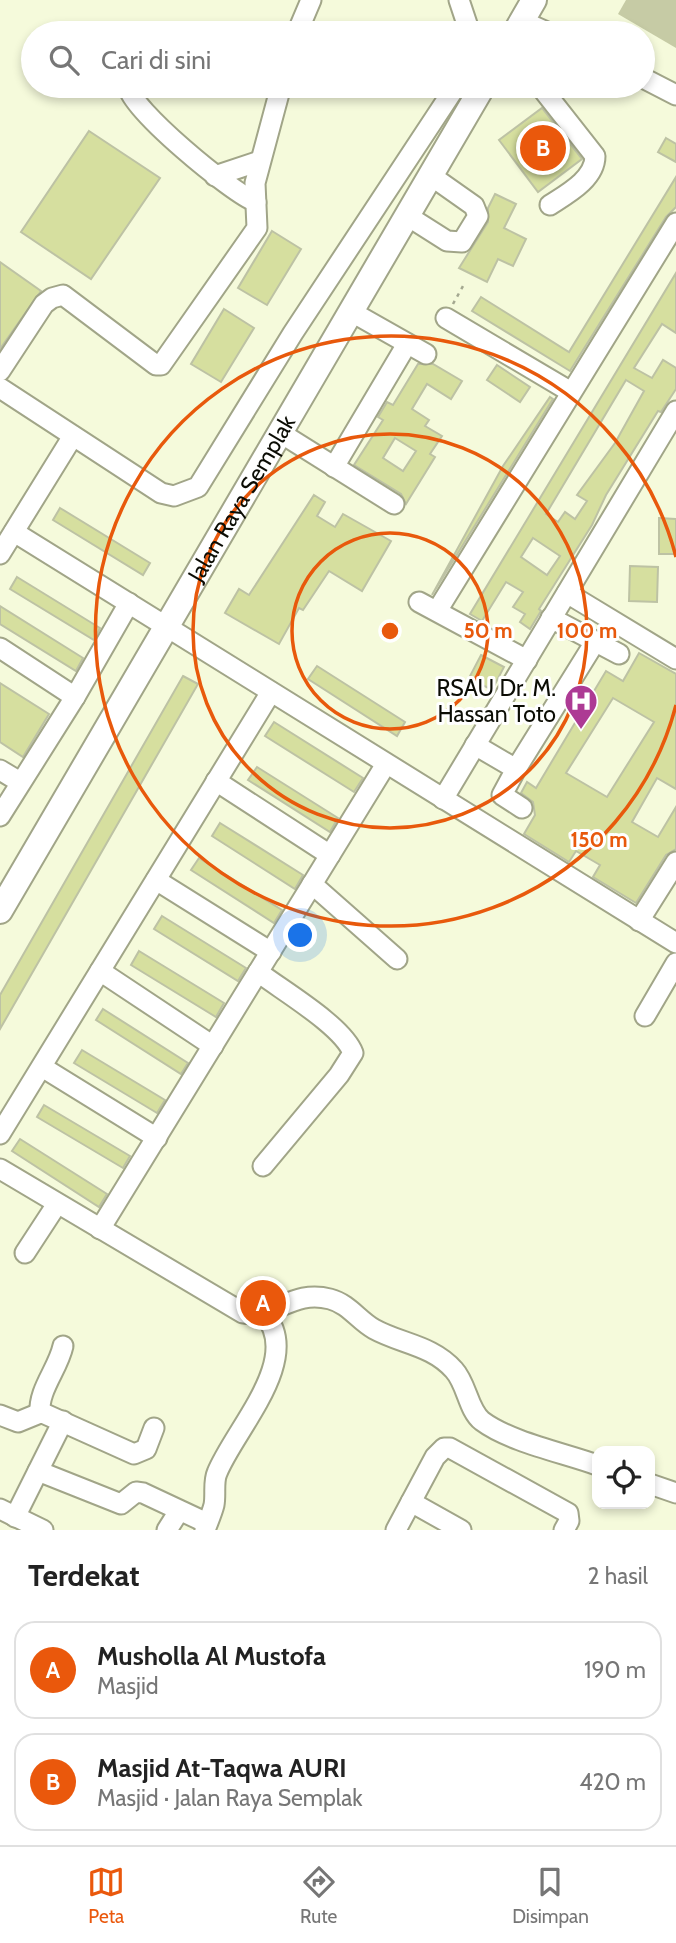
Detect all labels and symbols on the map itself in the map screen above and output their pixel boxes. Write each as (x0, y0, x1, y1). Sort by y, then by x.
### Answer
pin: B (520, 122, 566, 174)
street label: Jalan Raya Semplak (181, 410, 301, 588)
text: 50 m (463, 618, 513, 643)
text: 100 m (557, 618, 617, 643)
centre of rings (378, 619, 402, 643)
place label: RSAU Dr. M. Hassan Toto (436, 674, 556, 728)
hospital icon: RSAU Dr. M. Hassan Toto (562, 682, 600, 731)
text: 150 m (571, 827, 627, 852)
your location (283, 918, 317, 952)
pin: A (240, 1277, 286, 1329)

